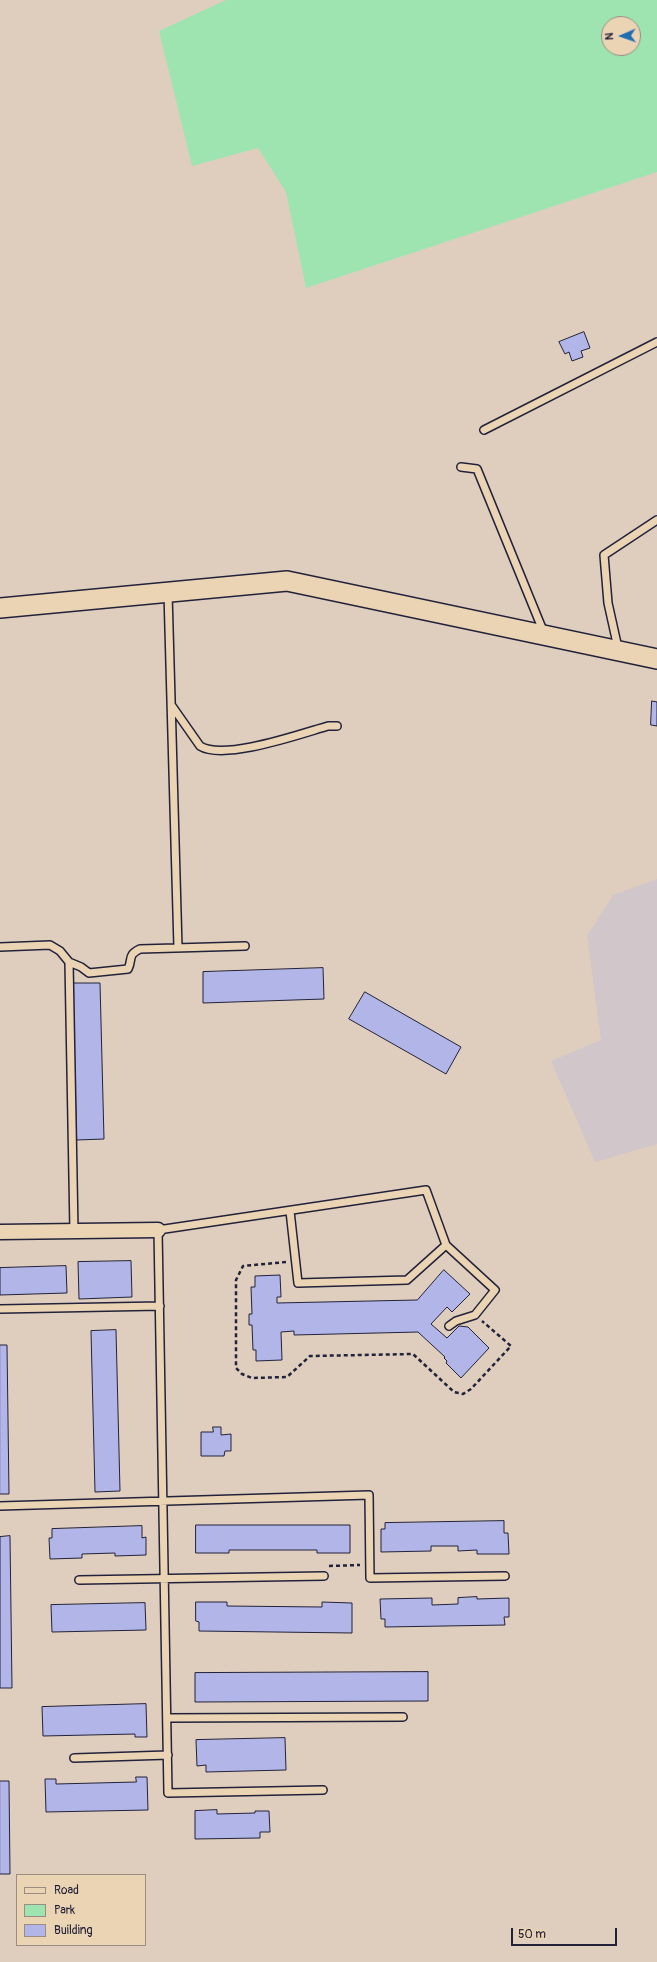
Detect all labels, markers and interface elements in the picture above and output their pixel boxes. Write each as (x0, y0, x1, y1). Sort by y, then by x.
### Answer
north arrow (601, 16, 641, 56)
text: N (603, 32, 616, 40)
legend (16, 1874, 146, 1946)
text: Road (54, 1883, 79, 1898)
text: Park (54, 1903, 75, 1918)
scale bar (513, 1920, 619, 1946)
text: Building (54, 1923, 93, 1938)
text: 50 m (518, 1927, 546, 1942)

